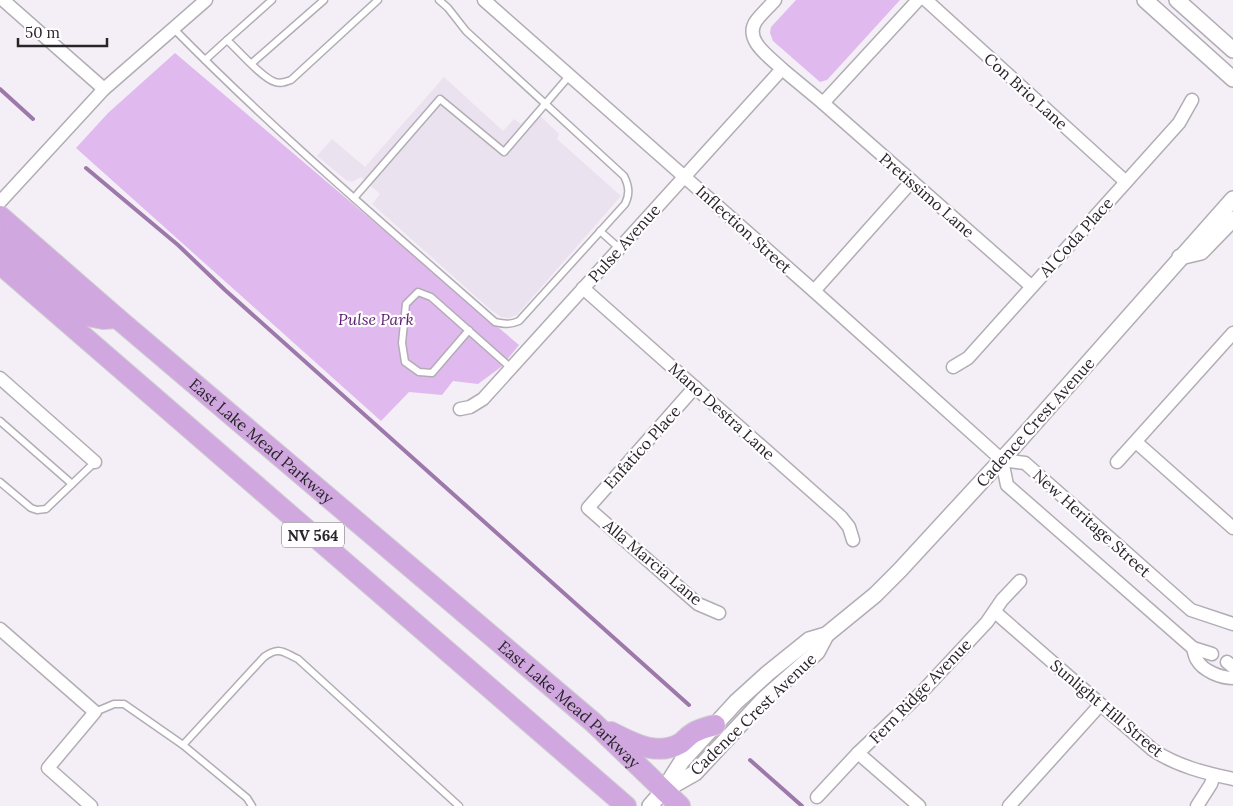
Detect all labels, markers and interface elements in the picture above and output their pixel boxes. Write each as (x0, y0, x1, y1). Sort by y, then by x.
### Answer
scale bar (18, 15, 106, 47)
text: 50 m (25, 23, 60, 42)
street label: Con Brio Lane (980, 48, 1072, 134)
street label: Pretissimo Lane (875, 148, 979, 242)
street label: Inflection Street (692, 181, 796, 278)
street label: Al Coda Place (1034, 193, 1117, 282)
street label: Pulse Avenue (584, 200, 664, 286)
park label: Pulse Park (338, 309, 414, 329)
street label: Cadence Crest Avenue (972, 353, 1099, 491)
street label: Mano Destra Lane (665, 358, 779, 464)
street label: East Lake Mead Parkway (185, 374, 338, 508)
street label: Enfatico Place (599, 401, 685, 493)
street label: New Heritage Street (1029, 465, 1156, 582)
street label: Alla Marcia Lane (599, 514, 707, 609)
road number: NV 564 (282, 522, 344, 548)
street label: Fern Ridge Avenue (865, 634, 975, 748)
street label: East Lake Mead Parkway (494, 636, 645, 773)
street label: Cadence Crest Avenue (686, 648, 820, 779)
street label: Sunlight Hill Street (1046, 655, 1168, 762)

